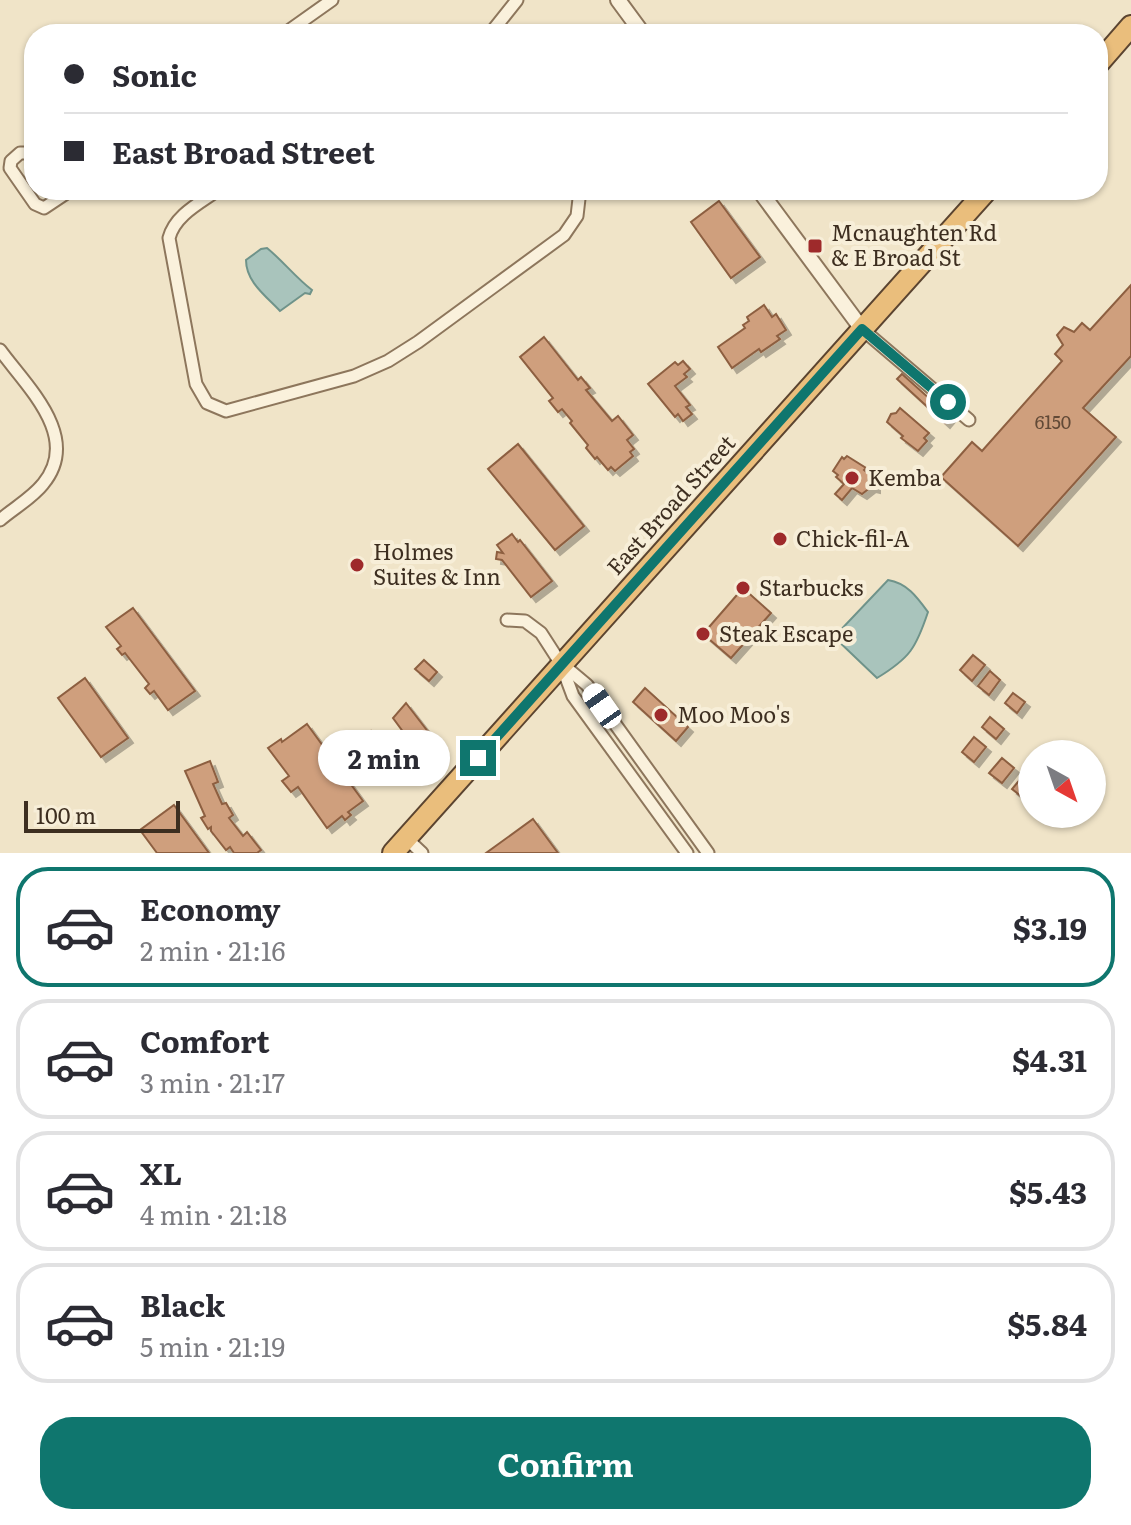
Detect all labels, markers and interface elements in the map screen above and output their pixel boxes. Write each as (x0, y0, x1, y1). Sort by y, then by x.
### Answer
text: Sonic (112, 52, 197, 96)
text: East Broad Street (112, 129, 375, 173)
place label: Mcnaughten Rd & E Broad St (831, 215, 997, 273)
marker: Mcnaughten Rd & E Broad St (806, 237, 824, 255)
route start (930, 384, 966, 420)
house number: 6150 (1035, 408, 1071, 435)
street label: East Broad Street (598, 426, 742, 581)
place label: Kemba (868, 460, 941, 493)
marker: Kemba (843, 469, 861, 487)
place label: Chick-fil-A (796, 521, 909, 554)
marker: Chick-fil-A (771, 530, 789, 548)
place label: Holmes Suites & Inn (373, 534, 501, 592)
marker: Holmes Suites & Inn (348, 556, 366, 574)
place label: Starbucks (759, 570, 864, 603)
marker: Starbucks (734, 579, 752, 597)
place label: Steak Escape (719, 616, 853, 649)
marker: Steak Escape (694, 625, 712, 643)
car (578, 679, 626, 733)
place label: Moo Moo's (677, 697, 790, 730)
marker: Moo Moo's (652, 706, 670, 724)
callout: 2 min (318, 730, 450, 786)
text: 2 min (348, 738, 420, 777)
route end (460, 740, 496, 776)
north arrow (1018, 740, 1106, 828)
map controls (1018, 740, 1106, 828)
scale bar (24, 797, 180, 833)
text: 100 m (36, 798, 96, 831)
text: Economy (140, 886, 280, 930)
icon: car (44, 891, 116, 963)
text: $3.19 (1013, 905, 1087, 949)
text: 2 min · 21:16 (140, 930, 286, 969)
text: Comfort (140, 1018, 270, 1062)
icon: car (44, 1023, 116, 1095)
text: $4.31 (1012, 1037, 1087, 1081)
text: 3 min · 21:17 (140, 1062, 285, 1101)
text: XL (140, 1150, 182, 1194)
icon: car (44, 1155, 116, 1227)
text: $5.43 (1009, 1169, 1087, 1213)
text: 4 min · 21:18 (140, 1194, 287, 1233)
text: Black (140, 1282, 225, 1326)
icon: car (44, 1287, 116, 1359)
text: $5.84 (1007, 1301, 1087, 1345)
text: 5 min · 21:19 (140, 1326, 285, 1365)
button: Confirm (40, 1417, 1091, 1509)

